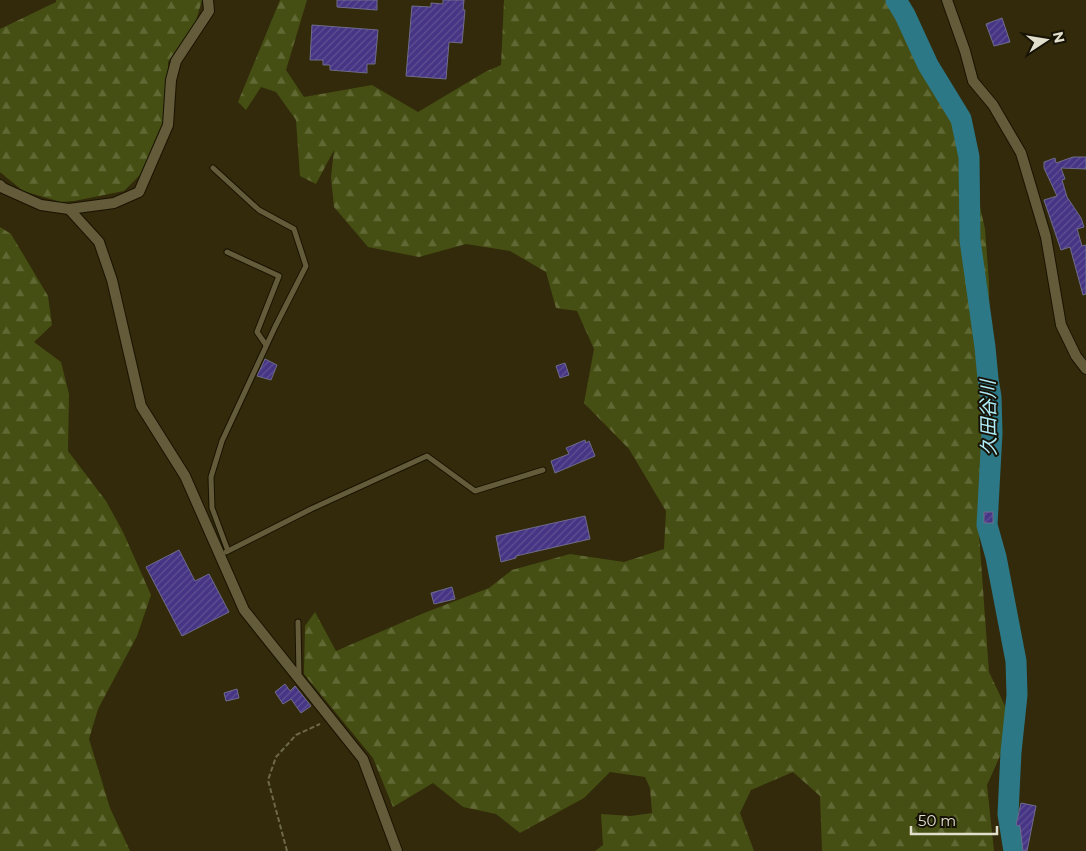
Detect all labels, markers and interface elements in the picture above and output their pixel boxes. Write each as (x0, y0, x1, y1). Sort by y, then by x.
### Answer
north arrow (1021, 15, 1071, 65)
text: N (1049, 30, 1069, 45)
water label: 久田谷川 (976, 378, 1001, 456)
scale bar (911, 804, 997, 836)
text: 50 m (918, 811, 956, 830)

